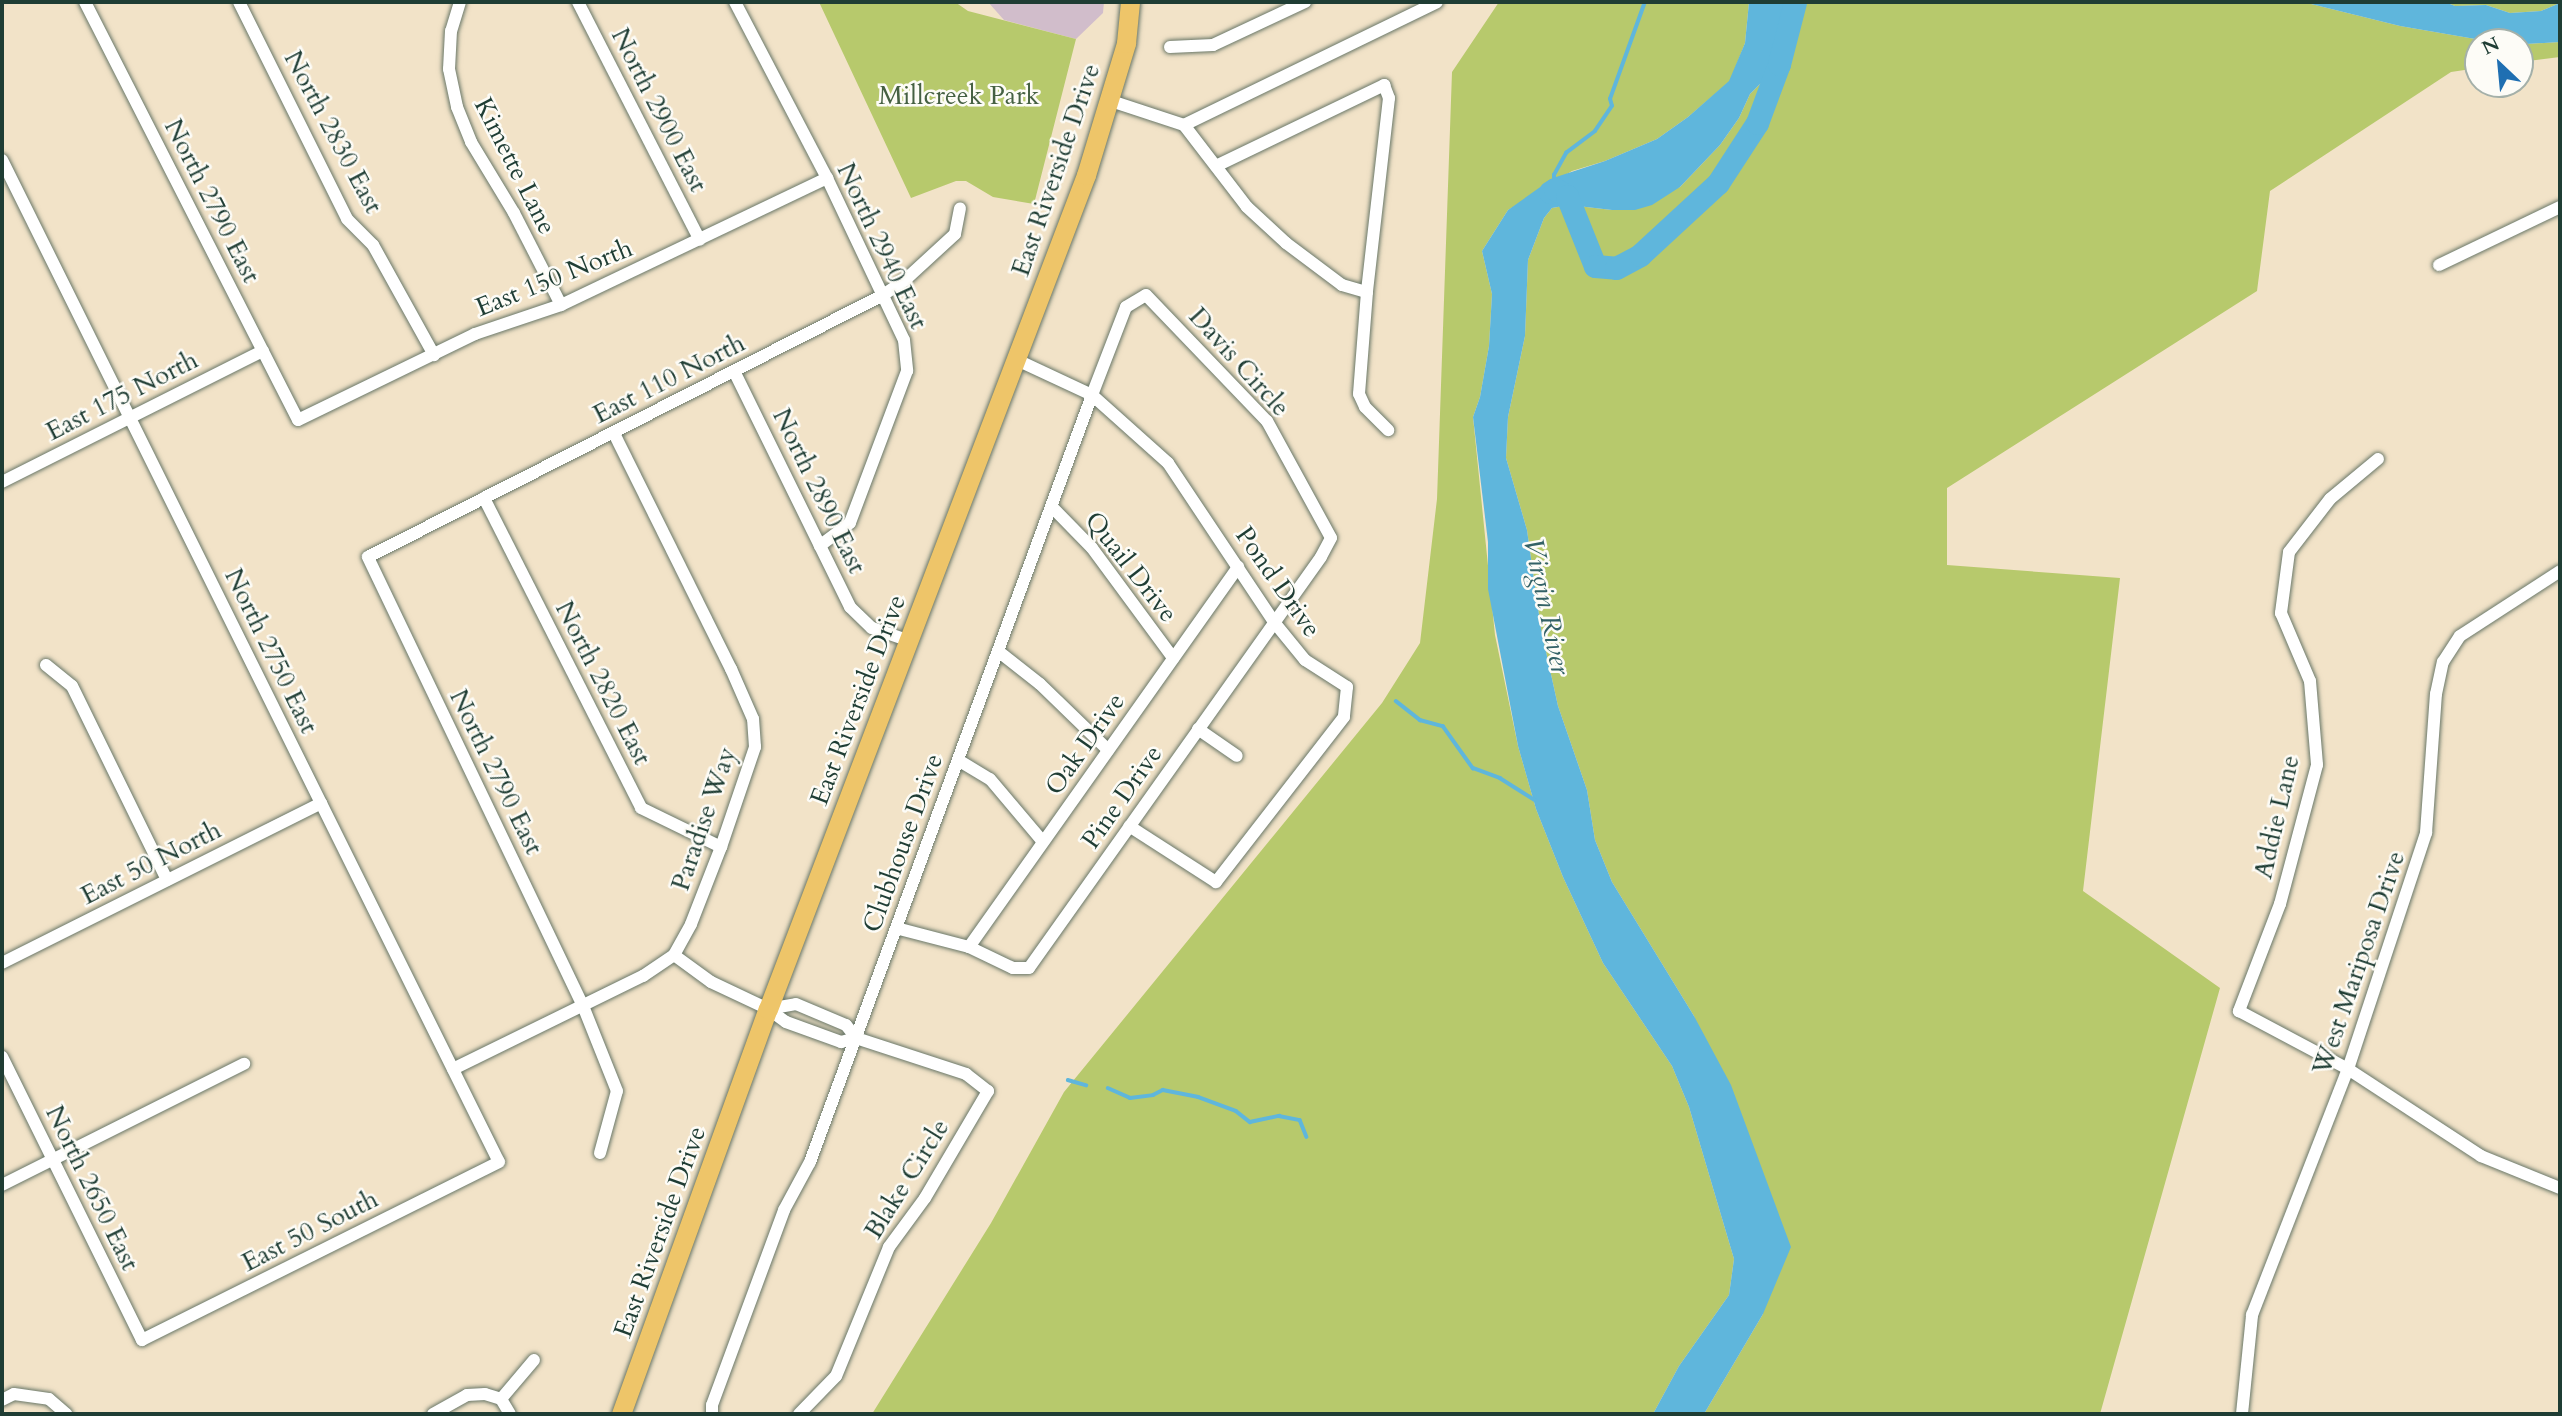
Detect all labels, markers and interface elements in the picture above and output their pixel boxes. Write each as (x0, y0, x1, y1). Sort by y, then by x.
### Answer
street label: North 2900 East (604, 23, 714, 197)
north arrow (2464, 28, 2534, 98)
text: N (2478, 31, 2504, 61)
street label: North 2830 East (277, 45, 389, 219)
street label: East Riverside Drive (1005, 60, 1107, 280)
park label: Millcreek Park (879, 80, 1039, 112)
street label: Kimette Lane (467, 92, 563, 240)
street label: North 2790 East (157, 114, 267, 288)
street label: North 2940 East (830, 158, 934, 334)
street label: East 150 North (471, 232, 637, 324)
street label: Davis Circle (1182, 301, 1296, 423)
street label: East 110 North (588, 327, 750, 431)
street label: East 175 North (41, 344, 203, 448)
street label: North 2890 East (766, 403, 872, 579)
street label: Quail Drive (1078, 505, 1184, 629)
street label: Pond Drive (1229, 521, 1327, 643)
water label: Virgin River (1516, 534, 1578, 678)
street label: North 2750 East (218, 563, 324, 739)
street label: East Riverside Drive (804, 591, 912, 809)
street label: North 2820 East (548, 596, 658, 770)
street label: North 2790 East (443, 684, 549, 860)
street label: Oak Drive (1039, 687, 1131, 801)
street label: Pine Drive (1075, 739, 1169, 855)
street label: Paradise Way (665, 743, 743, 895)
street label: Clubhouse Drive (856, 749, 950, 937)
street label: Addie Lane (2248, 752, 2306, 882)
street label: East 50 North (76, 814, 226, 912)
street label: West Mariposa Drive (2306, 847, 2412, 1079)
street label: North 2650 East (39, 1100, 145, 1276)
street label: Blake Circle (858, 1113, 956, 1245)
street label: East Riverside Drive (607, 1122, 713, 1342)
street label: East 50 South (237, 1183, 383, 1279)

